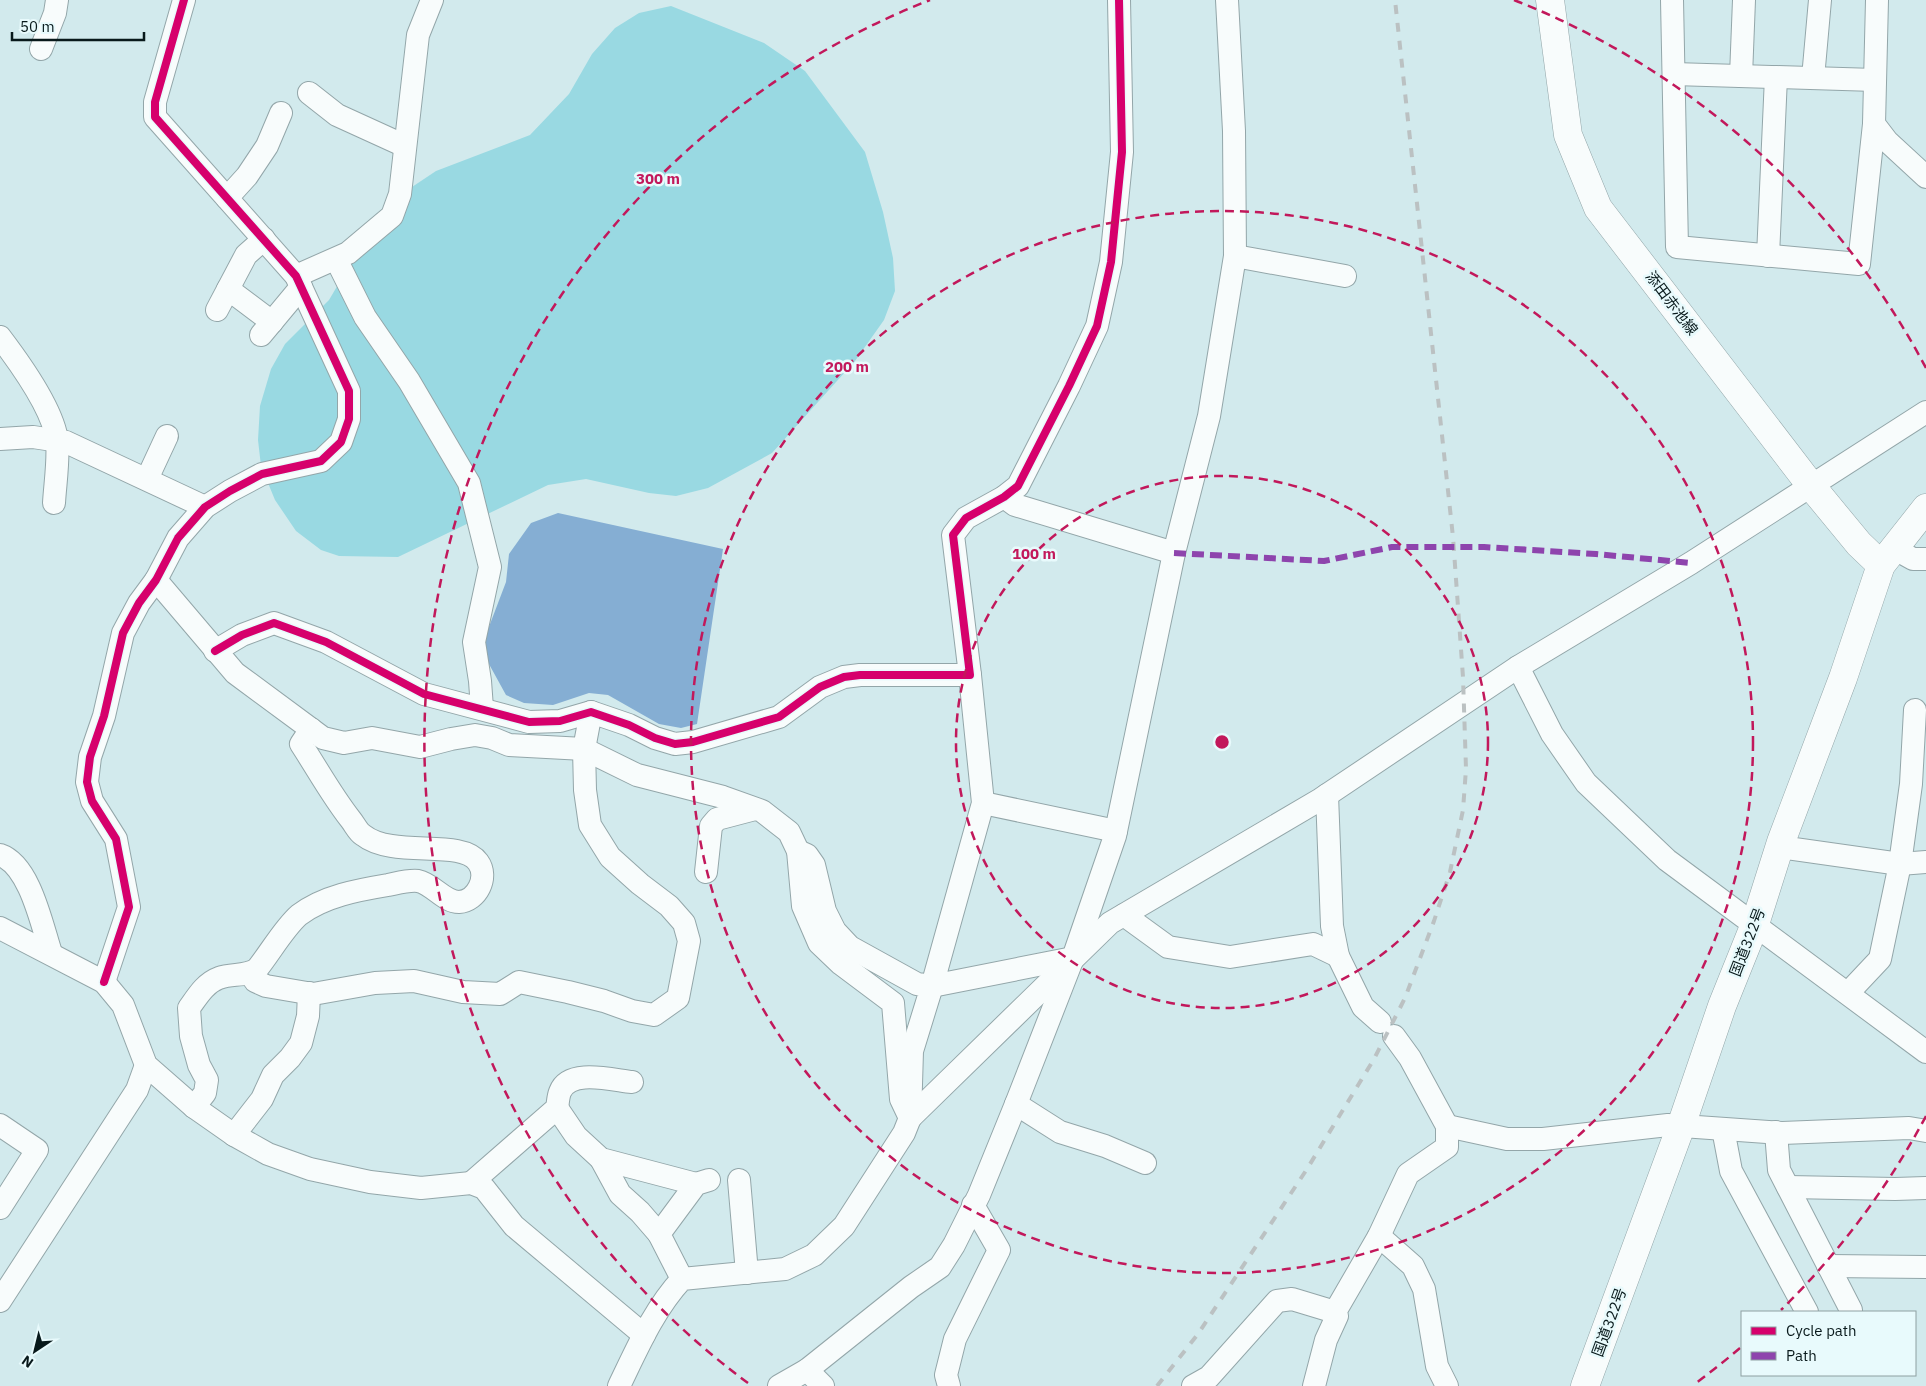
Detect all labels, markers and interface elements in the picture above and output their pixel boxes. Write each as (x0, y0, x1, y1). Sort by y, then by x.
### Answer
scale bar (12, 10, 145, 42)
text: 50 m (20, 17, 55, 36)
text: 300 m (636, 169, 680, 188)
street label: 添田赤池線 (1642, 267, 1702, 339)
text: 200 m (825, 357, 869, 376)
text: 100 m (1012, 544, 1056, 563)
centre of rings (1213, 733, 1231, 751)
street label: 国道322号 (1725, 905, 1769, 979)
street label: 国道322号 (1588, 1285, 1630, 1359)
legend (1741, 1311, 1916, 1376)
text: Cycle path (1786, 1321, 1857, 1340)
north arrow (10, 1326, 60, 1376)
text: Path (1786, 1346, 1817, 1365)
text: N (18, 1351, 37, 1372)

